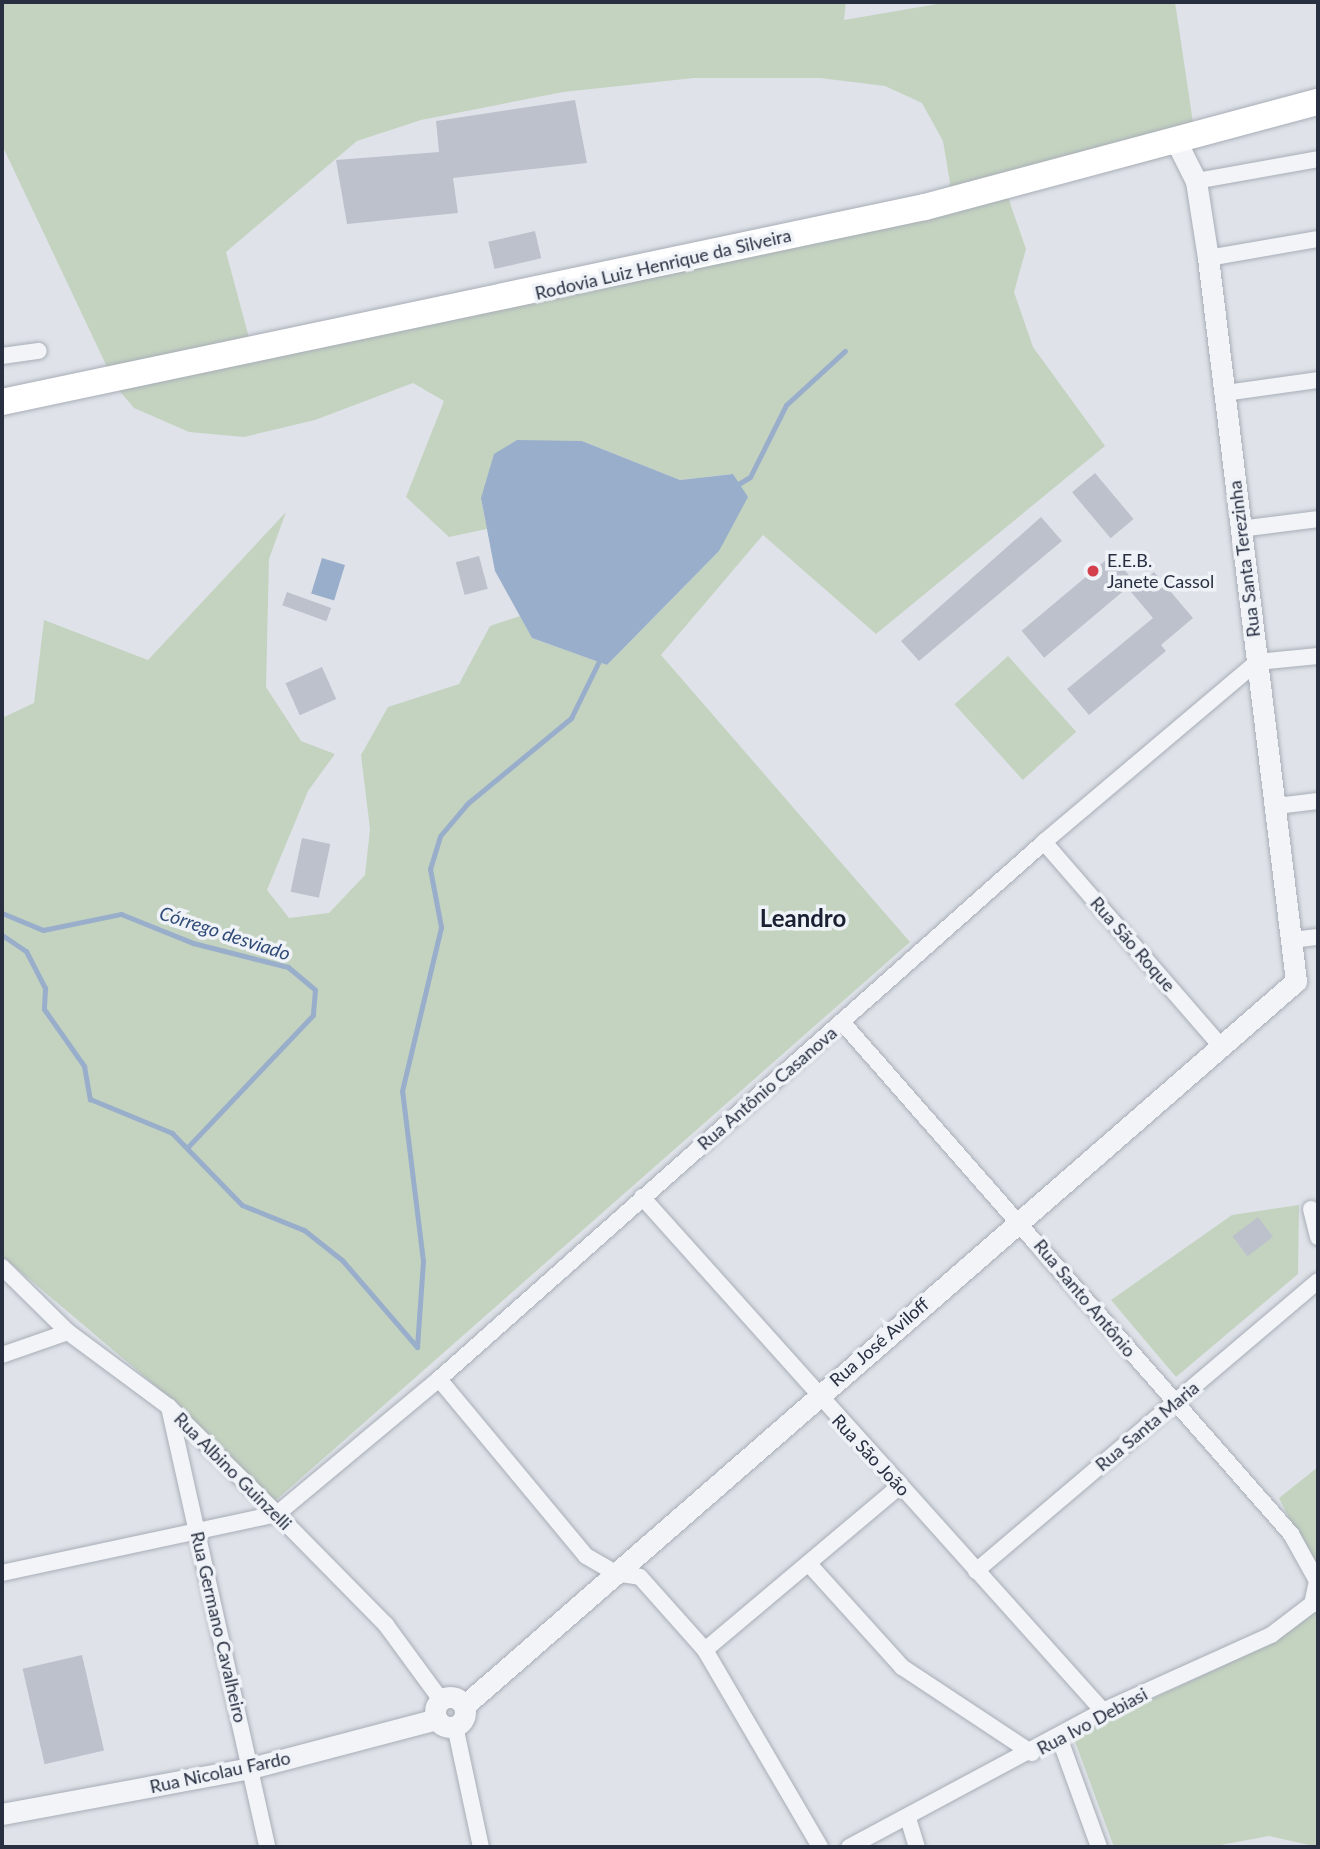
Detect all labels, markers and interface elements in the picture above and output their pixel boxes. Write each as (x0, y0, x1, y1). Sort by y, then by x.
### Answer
street label: Rodovia Luiz Henrique da Silveira (533, 224, 793, 304)
street label: Rua Santa Terezinha (1224, 479, 1264, 639)
place label: E.E.B. Janete Cassol (1107, 550, 1214, 592)
marker: E.E.B. Janete Cassol (1085, 563, 1101, 579)
street label: Rua São Roque (1086, 892, 1180, 996)
water label: Córrego desviado (157, 901, 293, 965)
district label: Leandro (760, 904, 846, 932)
street label: Rua Antônio Casanova (693, 1021, 841, 1155)
street label: Rua Santo Antônio (1029, 1235, 1141, 1361)
street label: Rua José Aviloff (825, 1293, 933, 1391)
street label: Rua Santa Maria (1091, 1377, 1203, 1475)
street label: Rua Albino Guinzelli (170, 1408, 296, 1534)
street label: Rua São João (827, 1409, 915, 1501)
street label: Rua Germano Cavalheiro (186, 1529, 252, 1725)
street label: Rua Ivo Debiasi (1033, 1683, 1151, 1759)
street label: Rua Nicolau Fardo (148, 1747, 292, 1797)

